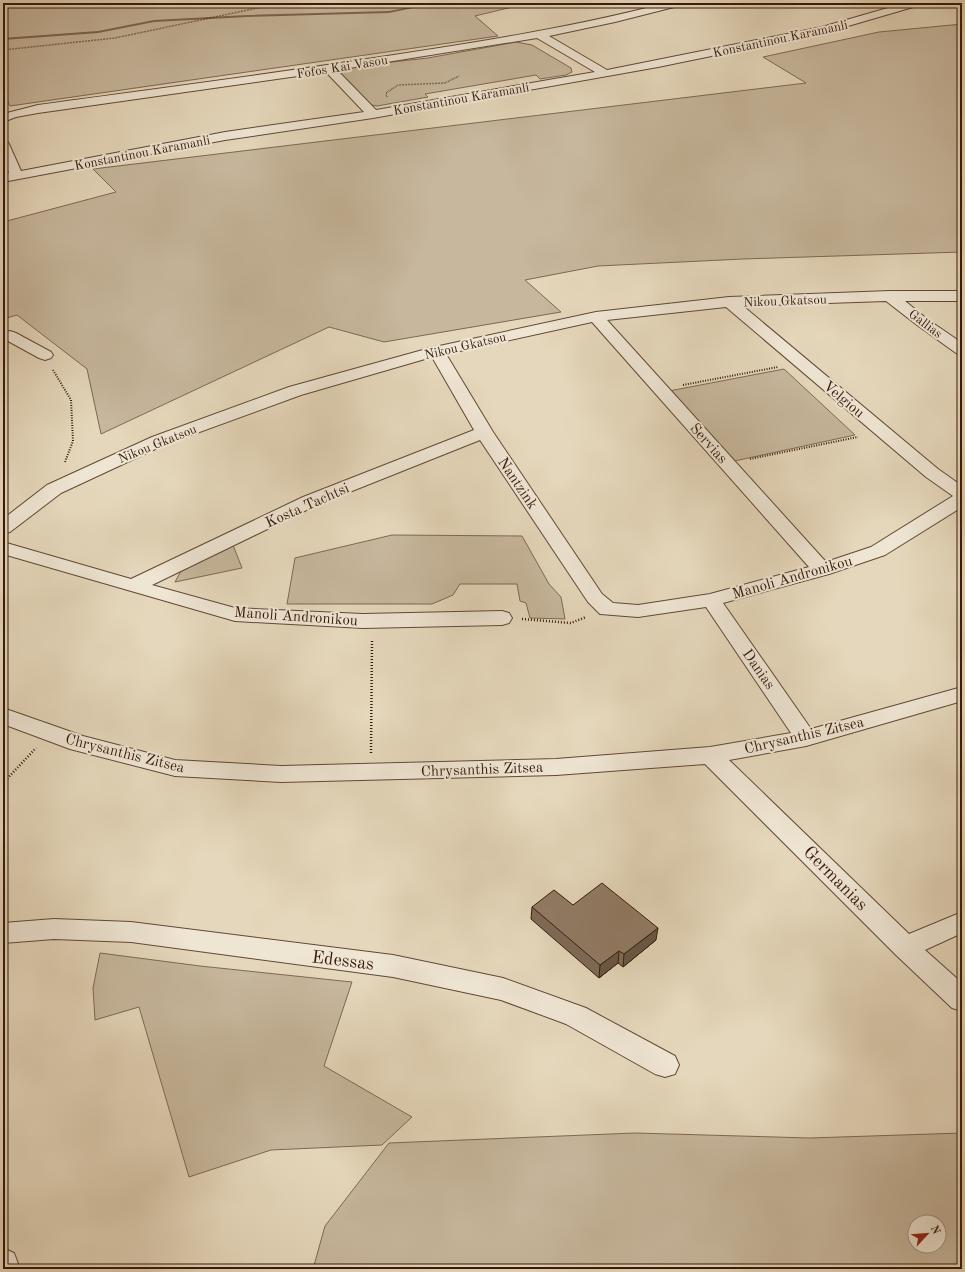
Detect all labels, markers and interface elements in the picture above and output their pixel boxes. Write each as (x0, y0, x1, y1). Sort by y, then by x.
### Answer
street label: Konstantinou Karamanli (712, 19, 850, 60)
street label: Fofos Kai Vasou (296, 54, 389, 81)
street label: Konstantinou Karamanli (392, 81, 531, 118)
street label: Konstantinou Karamanli (73, 134, 212, 173)
street label: Nikou Gkatsou (743, 294, 827, 309)
street label: Gallias (906, 307, 945, 341)
street label: Nikou Gkatsou (423, 331, 508, 362)
street label: Velgiou (820, 379, 867, 422)
street label: Servias (686, 421, 730, 467)
street label: Nikou Gkatsou (116, 423, 199, 466)
street label: Nantzink (494, 455, 540, 513)
street label: Kosta Tachtsi (263, 481, 352, 532)
street label: Manoli Andronikou (731, 554, 854, 603)
street label: Manoli Andronikou (233, 606, 358, 629)
street label: Danias (739, 647, 777, 693)
street label: Chrysanthis Zitsea (743, 715, 866, 758)
street label: Chrysanthis Zitsea (63, 732, 186, 777)
street label: Chrysanthis Zitsea (421, 761, 544, 780)
street label: Germanias (800, 843, 871, 915)
street label: Edessas (311, 948, 375, 974)
north arrow (907, 1214, 947, 1254)
text: N (928, 1224, 942, 1237)

